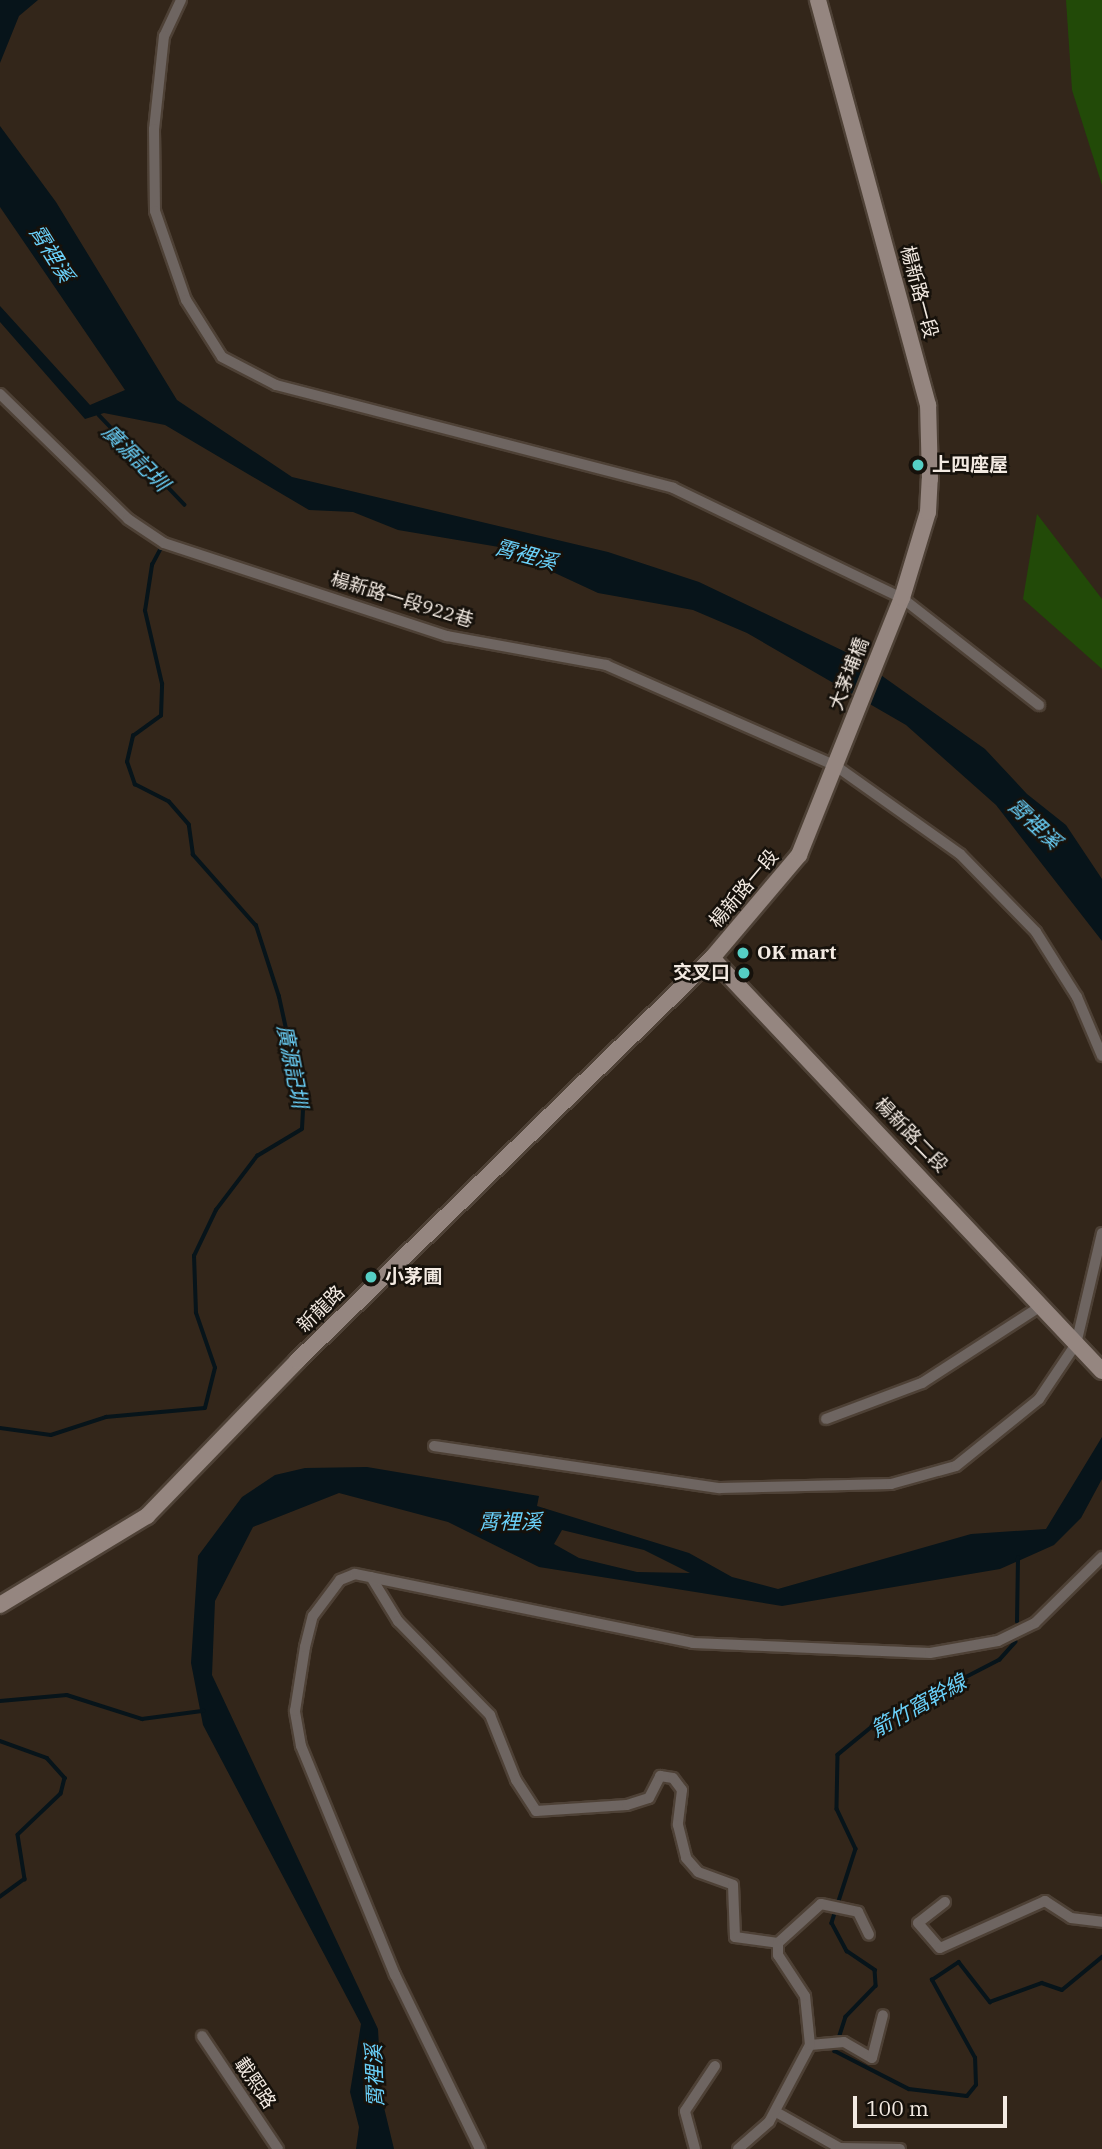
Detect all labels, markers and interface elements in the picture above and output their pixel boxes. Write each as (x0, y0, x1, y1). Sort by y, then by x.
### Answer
water label: 霄裡溪 (25, 220, 79, 286)
street label: 楊新路一段 (896, 243, 942, 341)
water label: 廣源記圳 (97, 418, 175, 496)
place label: 上四座屋 (932, 454, 1008, 476)
marker: 上四座屋 (910, 457, 926, 473)
water label: 霄裡溪 (492, 534, 560, 574)
street label: 楊新路一段922巷 (328, 567, 476, 633)
street label: 大茅埔橋 (825, 634, 873, 714)
water label: 霄裡溪 (1003, 792, 1067, 854)
street label: 楊新路一段 (705, 845, 783, 933)
place label: OK mart (757, 942, 836, 964)
marker: OK mart (735, 945, 751, 961)
place label: 交叉口 (673, 962, 730, 984)
marker: 交叉口 (736, 965, 752, 981)
water label: 廣源記圳 (273, 1022, 313, 1110)
street label: 楊新路二段 (870, 1093, 952, 1177)
place label: 小茅圃 (385, 1266, 442, 1288)
marker: 小茅圃 (363, 1269, 379, 1285)
street label: 新龍路 (293, 1281, 349, 1337)
water label: 霄裡溪 (479, 1508, 541, 1534)
water label: 箭竹窩幹線 (866, 1669, 970, 1741)
water label: 霄裡溪 (360, 2044, 388, 2108)
street label: 載熙路 (230, 2053, 280, 2113)
scale bar (857, 2082, 1011, 2126)
text: 100 m (866, 2094, 929, 2122)

